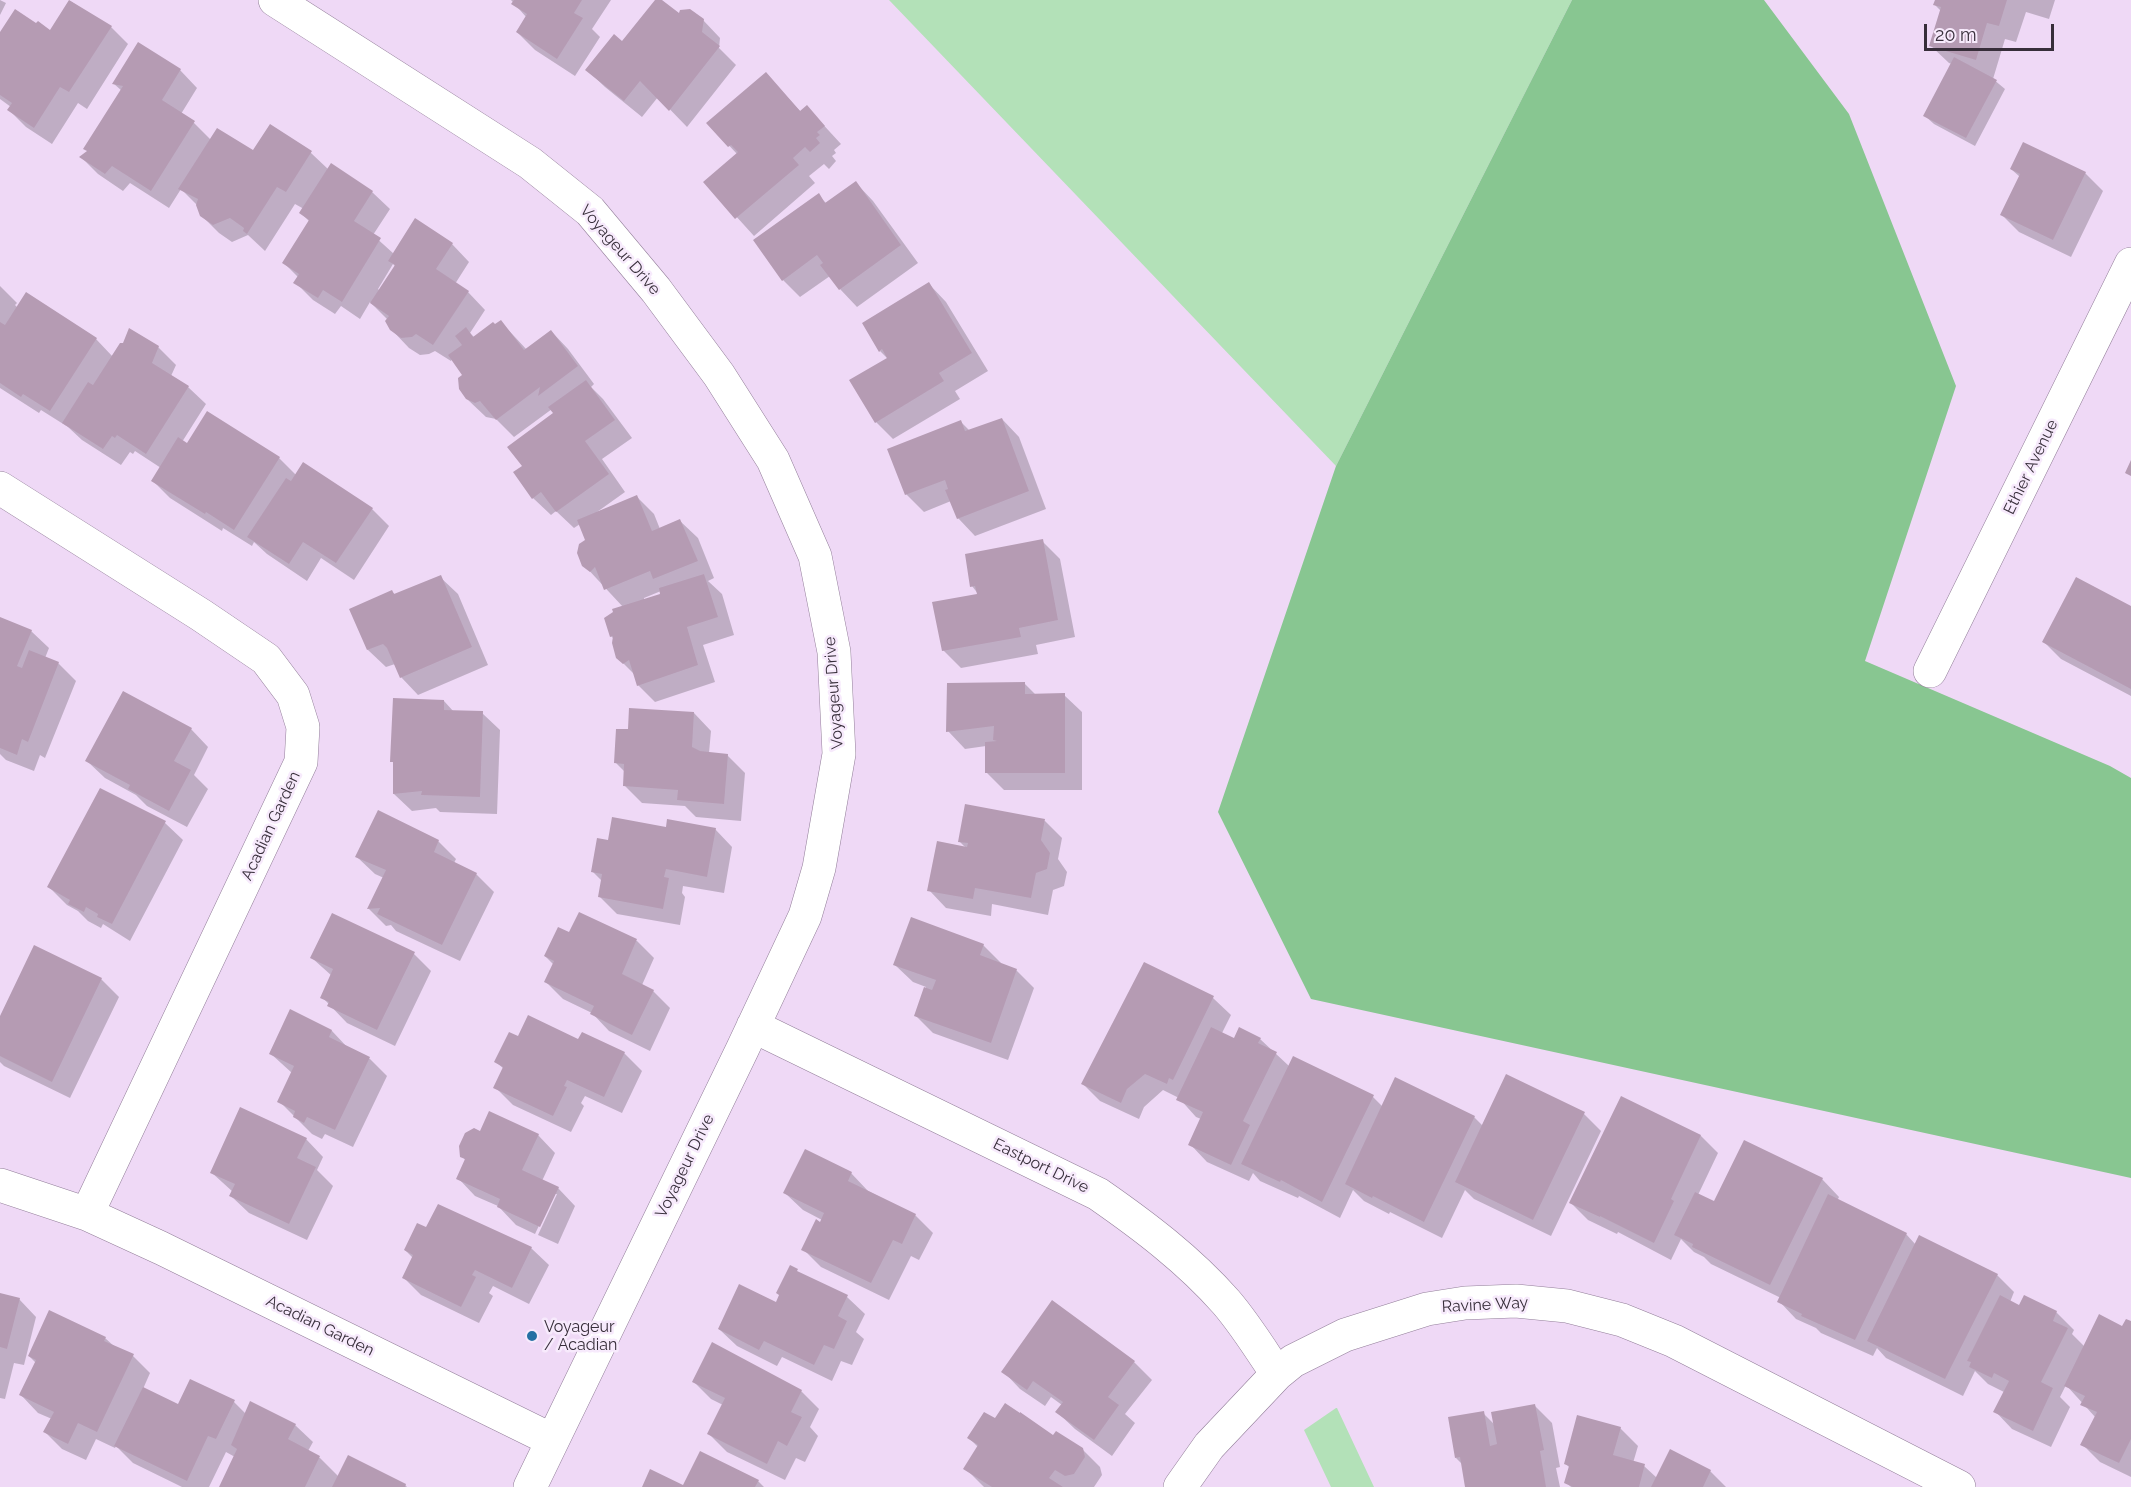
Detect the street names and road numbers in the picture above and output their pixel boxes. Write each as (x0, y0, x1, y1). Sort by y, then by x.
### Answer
street label: Voyageur Drive (576, 201, 664, 299)
street label: Ethier Avenue (2000, 416, 2062, 518)
street label: Voyageur Drive (820, 636, 848, 750)
street label: Acadian Garden (237, 769, 305, 883)
street label: Voyageur Drive (652, 1111, 718, 1221)
street label: Eastport Drive (990, 1135, 1092, 1197)
street label: Acadian Garden (263, 1292, 377, 1360)
street label: Ravine Way (1441, 1293, 1529, 1317)

